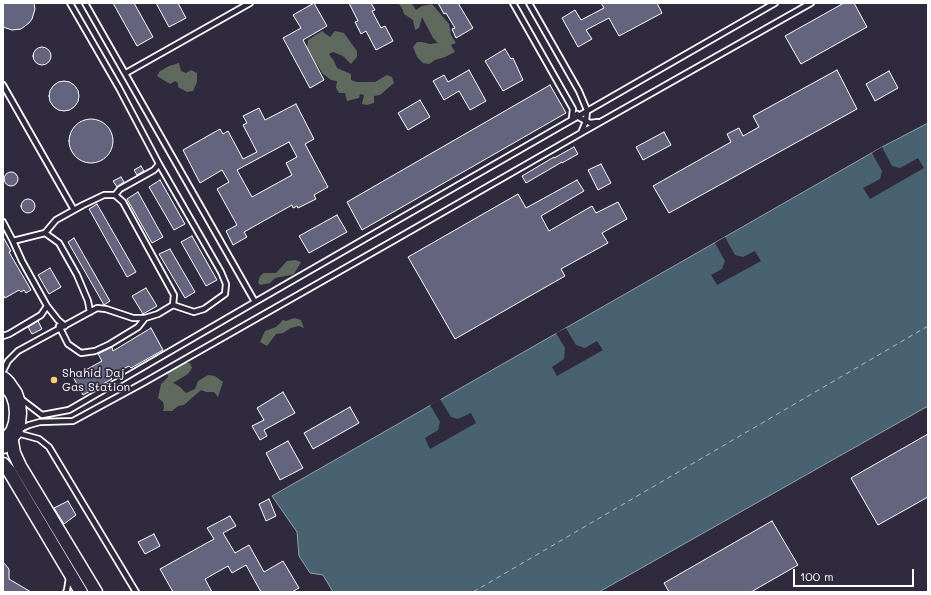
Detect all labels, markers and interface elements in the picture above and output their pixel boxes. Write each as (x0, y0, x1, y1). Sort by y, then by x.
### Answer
place label: Shahid Daj Gas Station (62, 366, 130, 394)
marker: Shahid Daj Gas Station (49, 375, 59, 385)
scale bar (795, 561, 916, 587)
text: 100 m (800, 568, 834, 584)

